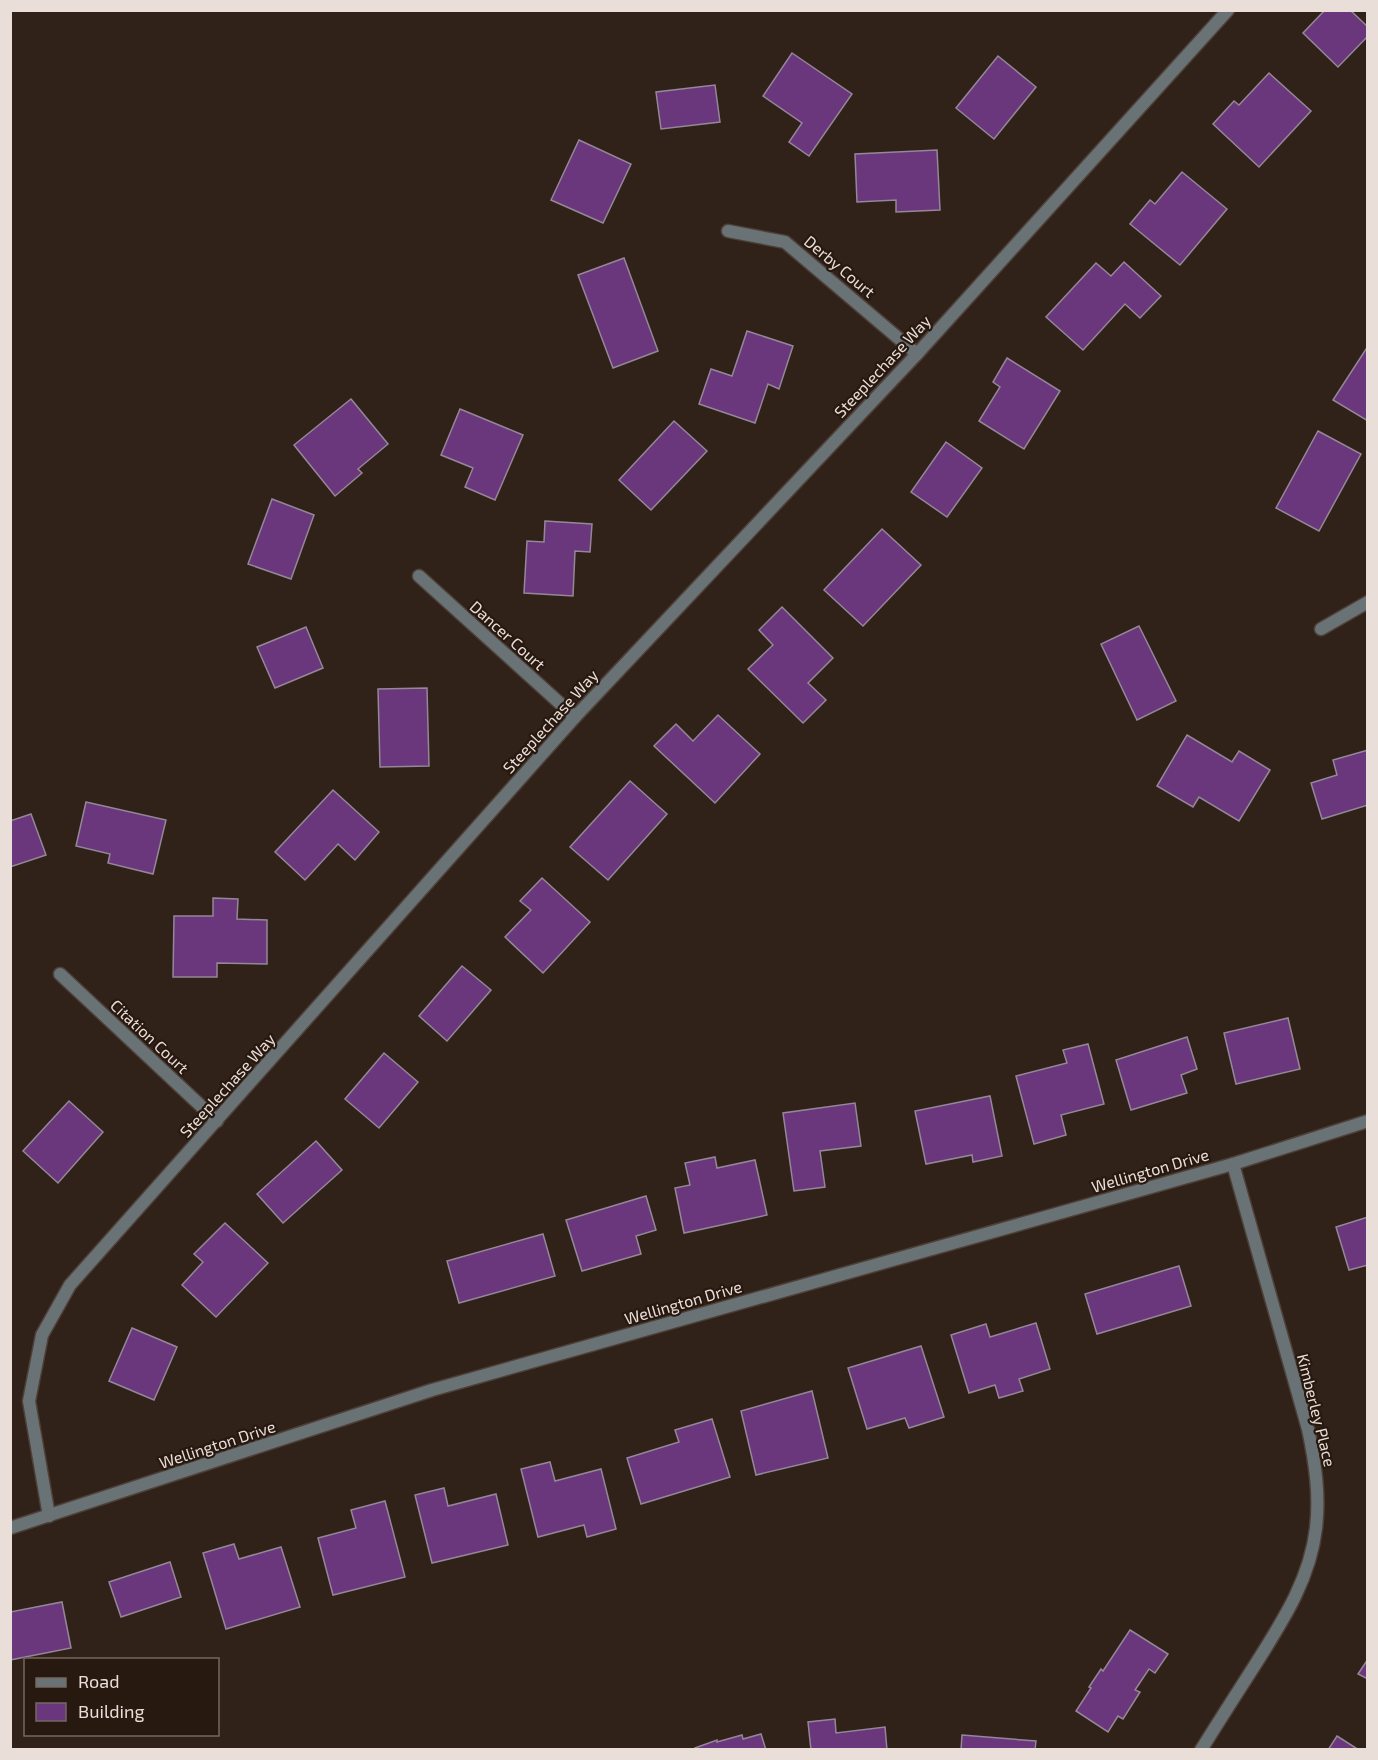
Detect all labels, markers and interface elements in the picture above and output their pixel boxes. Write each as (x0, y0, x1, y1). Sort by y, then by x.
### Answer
street label: Derby Court (801, 231, 879, 301)
street label: Steeplechase Way (830, 310, 935, 421)
street label: Dancer Court (467, 596, 549, 674)
street label: Steeplechase Way (498, 665, 602, 777)
street label: Citation Court (107, 995, 193, 1077)
street label: Steeplechase Way (175, 1029, 279, 1141)
street label: Wellington Drive (1089, 1144, 1211, 1196)
street label: Wellington Drive (622, 1276, 744, 1328)
street label: Kimberley Place (1294, 1352, 1340, 1468)
street label: Wellington Drive (156, 1416, 278, 1472)
legend (24, 1658, 219, 1736)
text: Road (78, 1670, 119, 1692)
text: Building (78, 1700, 145, 1722)

